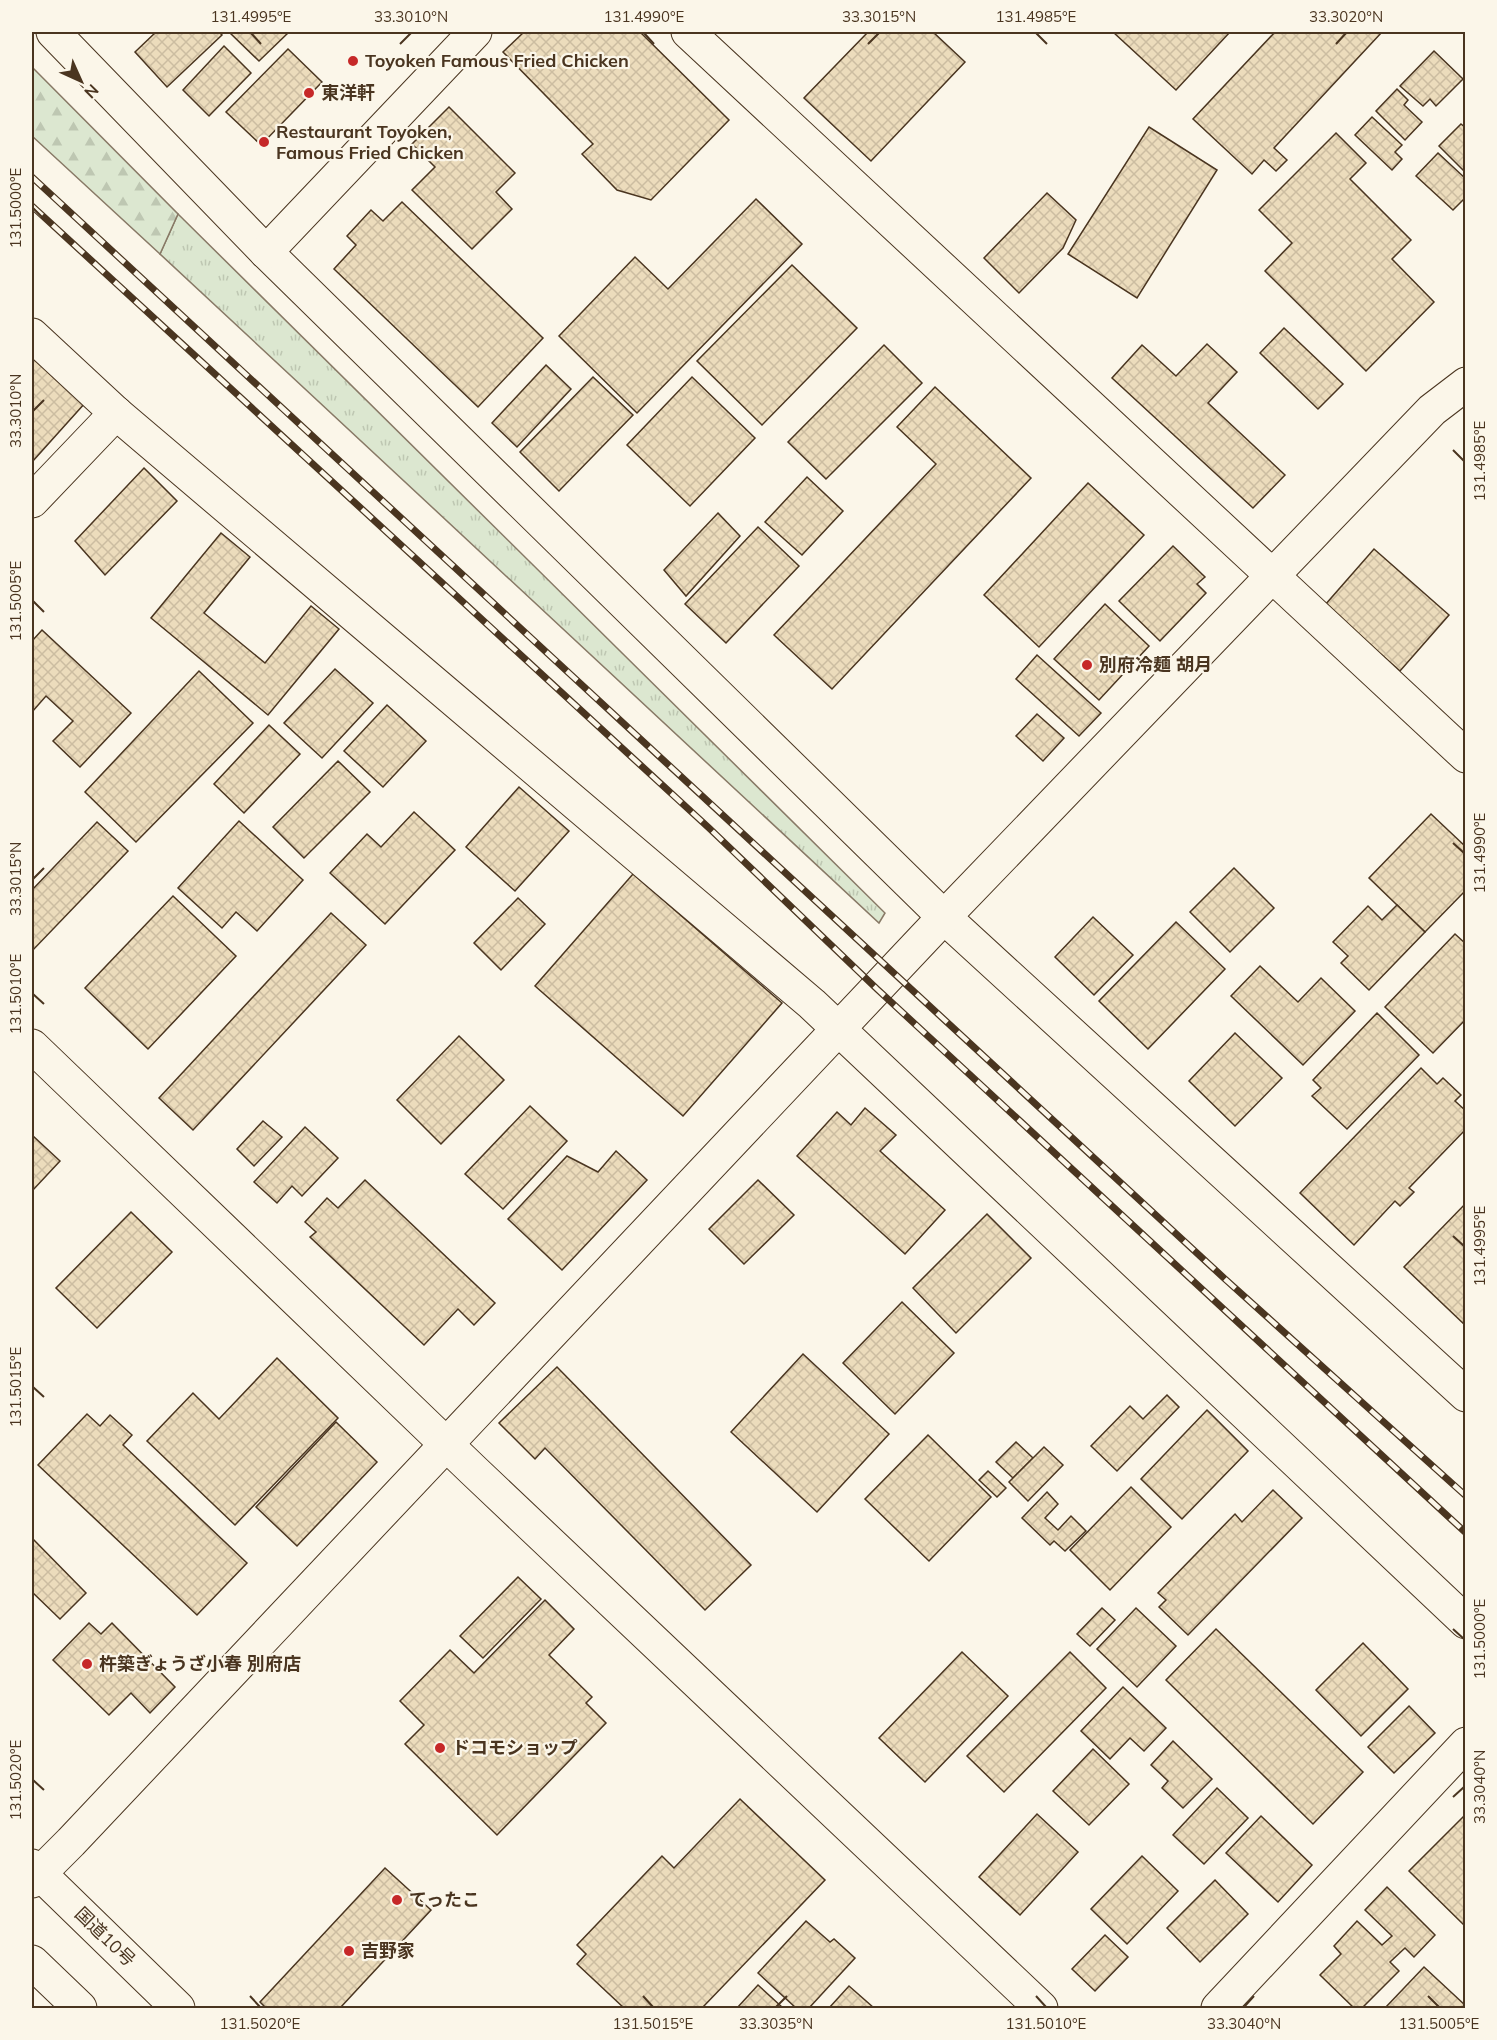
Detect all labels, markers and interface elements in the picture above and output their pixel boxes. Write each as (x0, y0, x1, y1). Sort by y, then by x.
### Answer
text: 131.4995°E (211, 7, 292, 26)
text: 33.3010°N (374, 7, 448, 26)
text: 131.4990°E (604, 7, 685, 26)
text: 33.3015°N (842, 7, 916, 26)
text: 131.4985°E (996, 7, 1077, 26)
text: 33.3020°N (1309, 7, 1383, 26)
place label: Toyoken Famous Fried Chicken (365, 49, 629, 72)
north arrow (51, 51, 111, 111)
marker: Toyoken Famous Fried Chicken (346, 54, 360, 68)
text: N (80, 80, 103, 103)
place label: 東洋軒 (321, 81, 375, 104)
marker: 東洋軒 (302, 86, 316, 100)
place label: Restaurant Toyoken, Famous Fried Chicken (276, 120, 464, 164)
marker: Restaurant Toyoken, Famous Fried Chicken (257, 135, 271, 149)
text: 131.5000°E (6, 167, 25, 248)
text: 33.3010°N (6, 374, 25, 448)
text: 131.4985°E (1470, 420, 1489, 501)
text: 131.5005°E (6, 560, 25, 641)
place label: 別府冷麺 胡月 (1099, 653, 1212, 676)
marker: 別府冷麺 胡月 (1080, 658, 1094, 672)
text: 131.4990°E (1470, 812, 1489, 893)
text: 33.3015°N (6, 842, 25, 916)
text: 131.5010°E (6, 953, 25, 1034)
text: 131.4995°E (1470, 1205, 1489, 1286)
text: 131.5015°E (6, 1346, 25, 1427)
text: 131.5000°E (1470, 1598, 1489, 1679)
place label: 杵築ぎょうざ小春 別府店 (99, 1652, 301, 1675)
marker: 杵築ぎょうざ小春 別府店 (80, 1657, 94, 1671)
place label: ドコモショップ (452, 1736, 578, 1759)
text: 131.5020°E (6, 1739, 25, 1820)
marker: ドコモショップ (433, 1741, 447, 1755)
text: 33.3040°N (1470, 1750, 1489, 1824)
place label: てったこ (409, 1888, 480, 1911)
marker: てったこ (390, 1893, 404, 1907)
street label: 国道10号 (70, 1902, 141, 1971)
place label: 吉野家 (361, 1939, 415, 1962)
marker: 吉野家 (342, 1944, 356, 1958)
text: 131.5020°E (220, 2014, 301, 2033)
text: 131.5015°E (613, 2014, 694, 2033)
text: 33.3035°N (739, 2014, 813, 2033)
text: 131.5010°E (1006, 2014, 1087, 2033)
text: 33.3040°N (1207, 2014, 1281, 2033)
text: 131.5005°E (1399, 2014, 1480, 2033)

